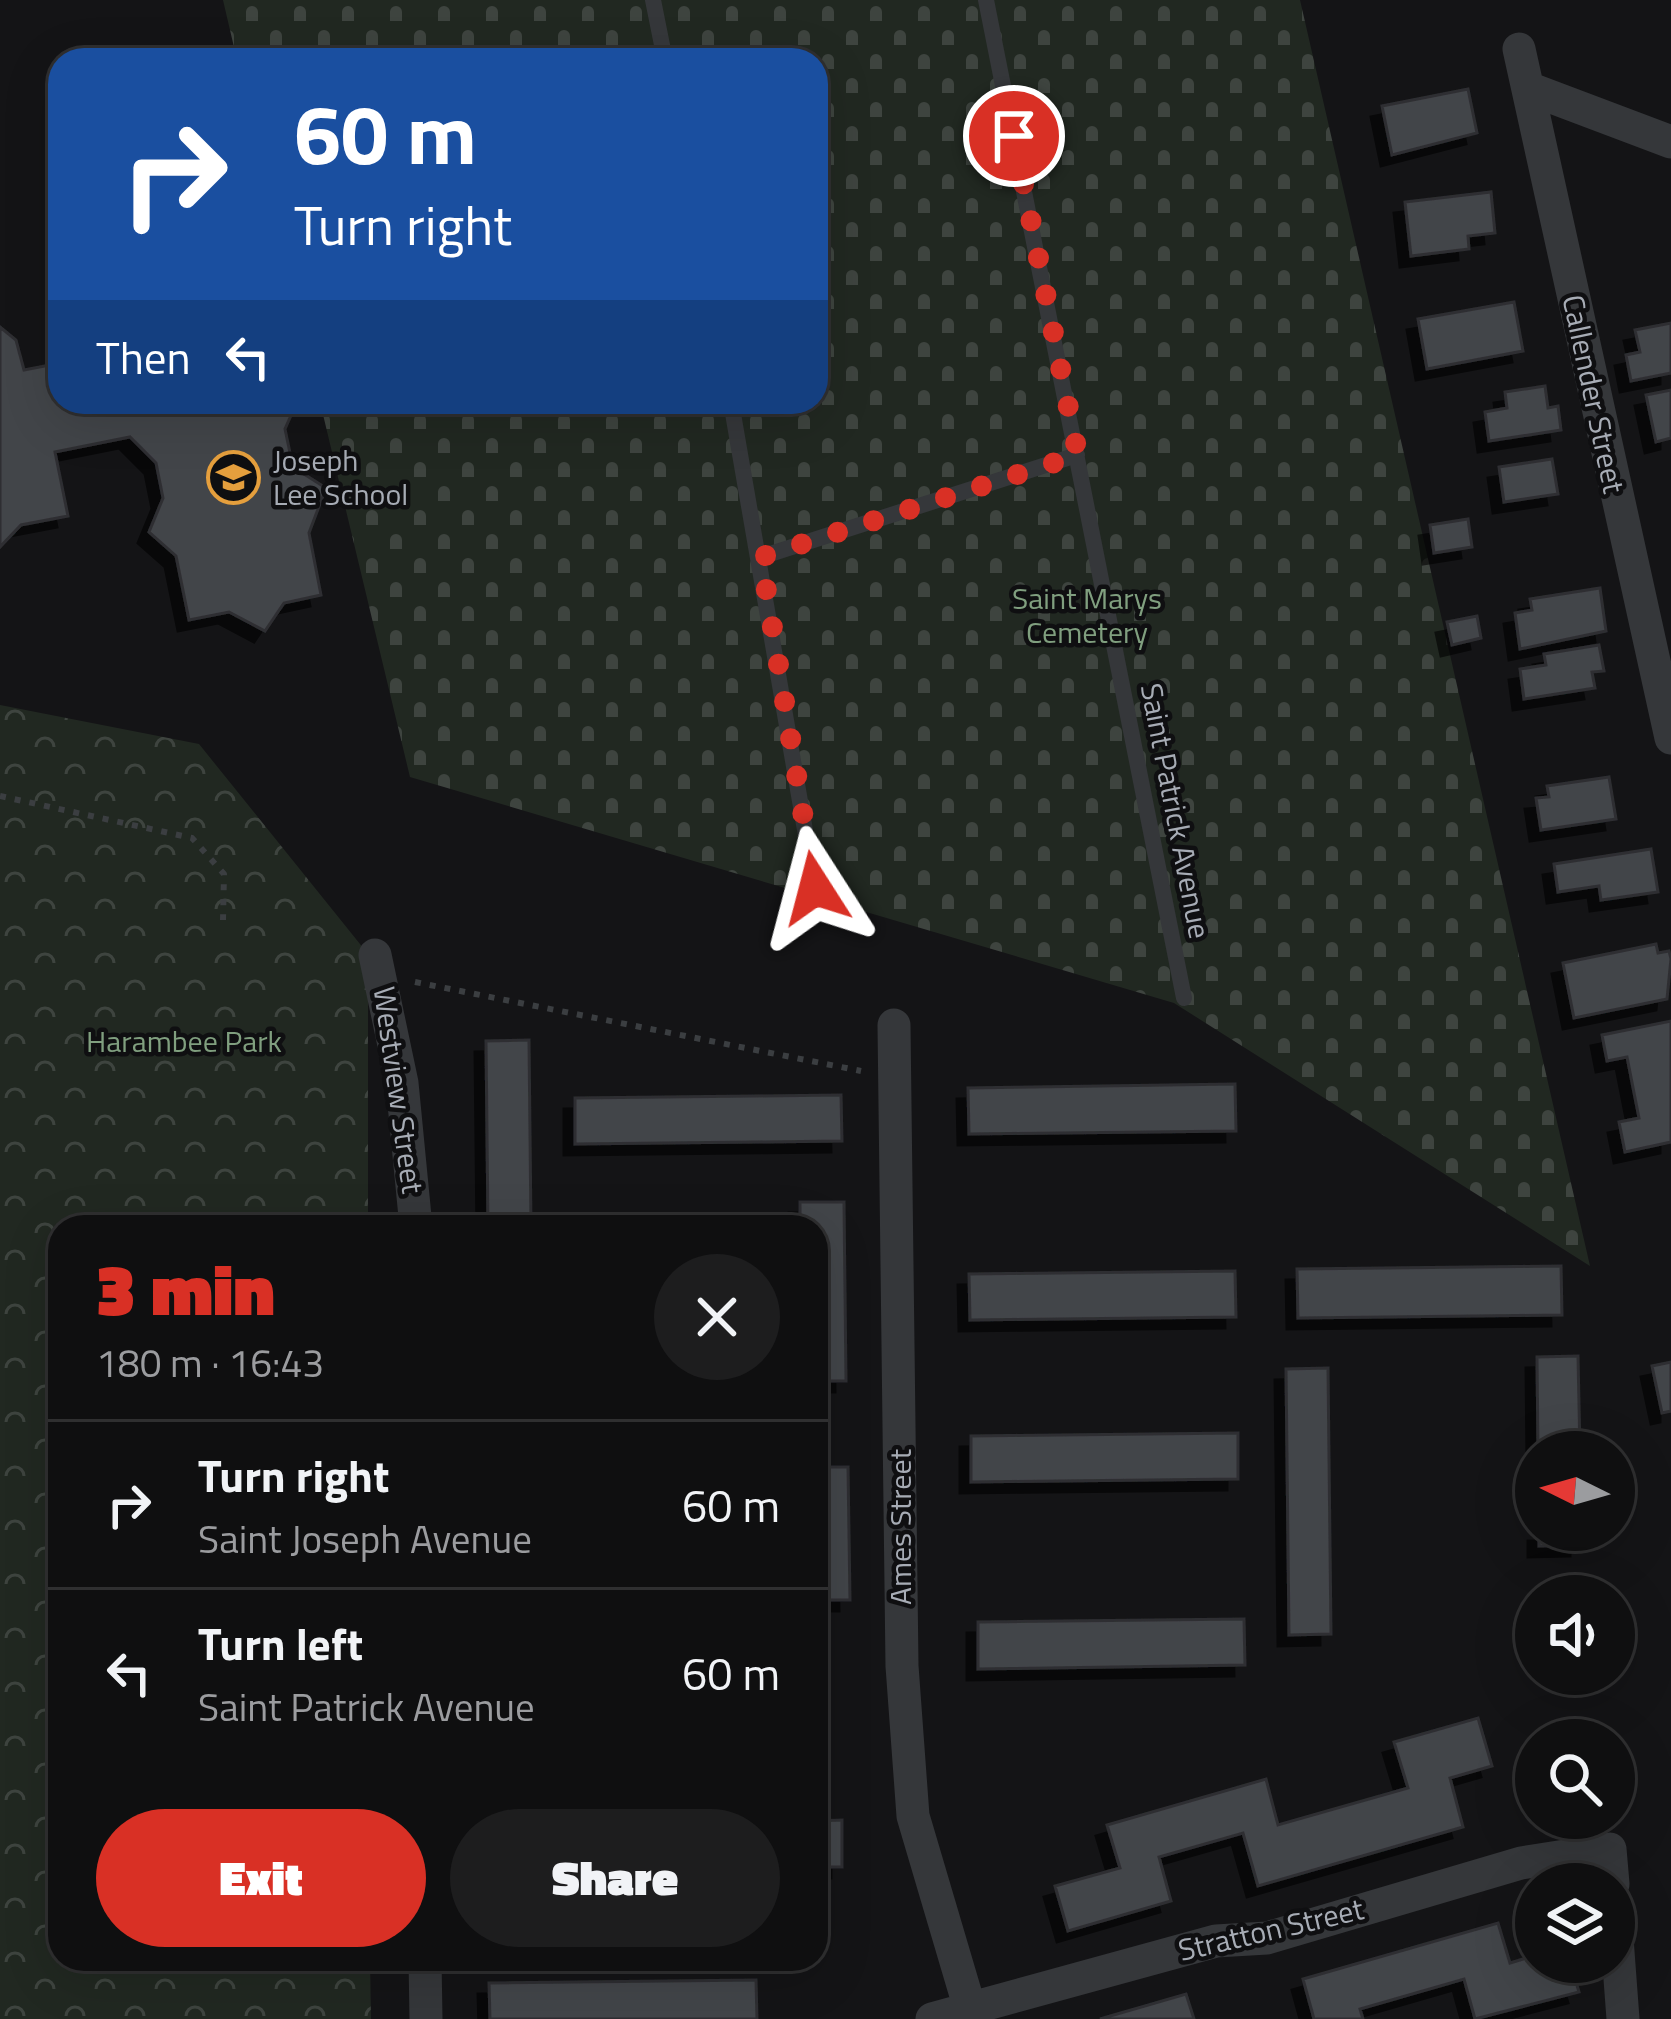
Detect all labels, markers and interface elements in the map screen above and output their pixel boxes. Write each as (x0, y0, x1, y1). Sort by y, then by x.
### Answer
text: 60 m (294, 69, 477, 197)
pin (963, 85, 1065, 187)
icon: right (96, 96, 252, 252)
icon: arrive (981, 103, 1047, 169)
text: Turn right (294, 184, 512, 266)
street label: Callender Street (1551, 290, 1638, 498)
text: Then (96, 323, 191, 391)
icon: left (215, 324, 281, 390)
place label: Joseph Lee School (273, 437, 408, 517)
school or university icon: Joseph Lee School (206, 450, 262, 506)
park label: Saint Marys Cemetery (1012, 575, 1162, 655)
street label: Saint Patrick Avenue (1129, 679, 1223, 942)
position arrow (752, 825, 878, 951)
street label: Westview Street (362, 983, 436, 1197)
park label: Harambee Park (86, 1018, 282, 1064)
text: 3 min (96, 1233, 275, 1343)
button: close (654, 1254, 780, 1380)
text: 180 m · 16:43 (96, 1333, 324, 1392)
north arrow (1515, 1431, 1635, 1551)
map controls (1515, 1431, 1635, 1983)
text: Turn right (198, 1441, 389, 1509)
street label: Ames Street (877, 1449, 923, 1605)
text: 60 m (682, 1471, 780, 1539)
icon: right (96, 1472, 162, 1538)
text: Saint Joseph Avenue (198, 1509, 532, 1568)
button: sound (1515, 1575, 1635, 1695)
text: Turn left (198, 1609, 363, 1677)
text: 60 m (682, 1639, 780, 1707)
icon: left (96, 1640, 162, 1706)
text: Saint Patrick Avenue (198, 1677, 535, 1736)
button: search (1515, 1719, 1635, 1839)
button: Exit (96, 1809, 426, 1947)
button: Share (450, 1809, 780, 1947)
button: layers (1515, 1863, 1635, 1983)
street label: Stratton Street (1174, 1885, 1368, 1973)

